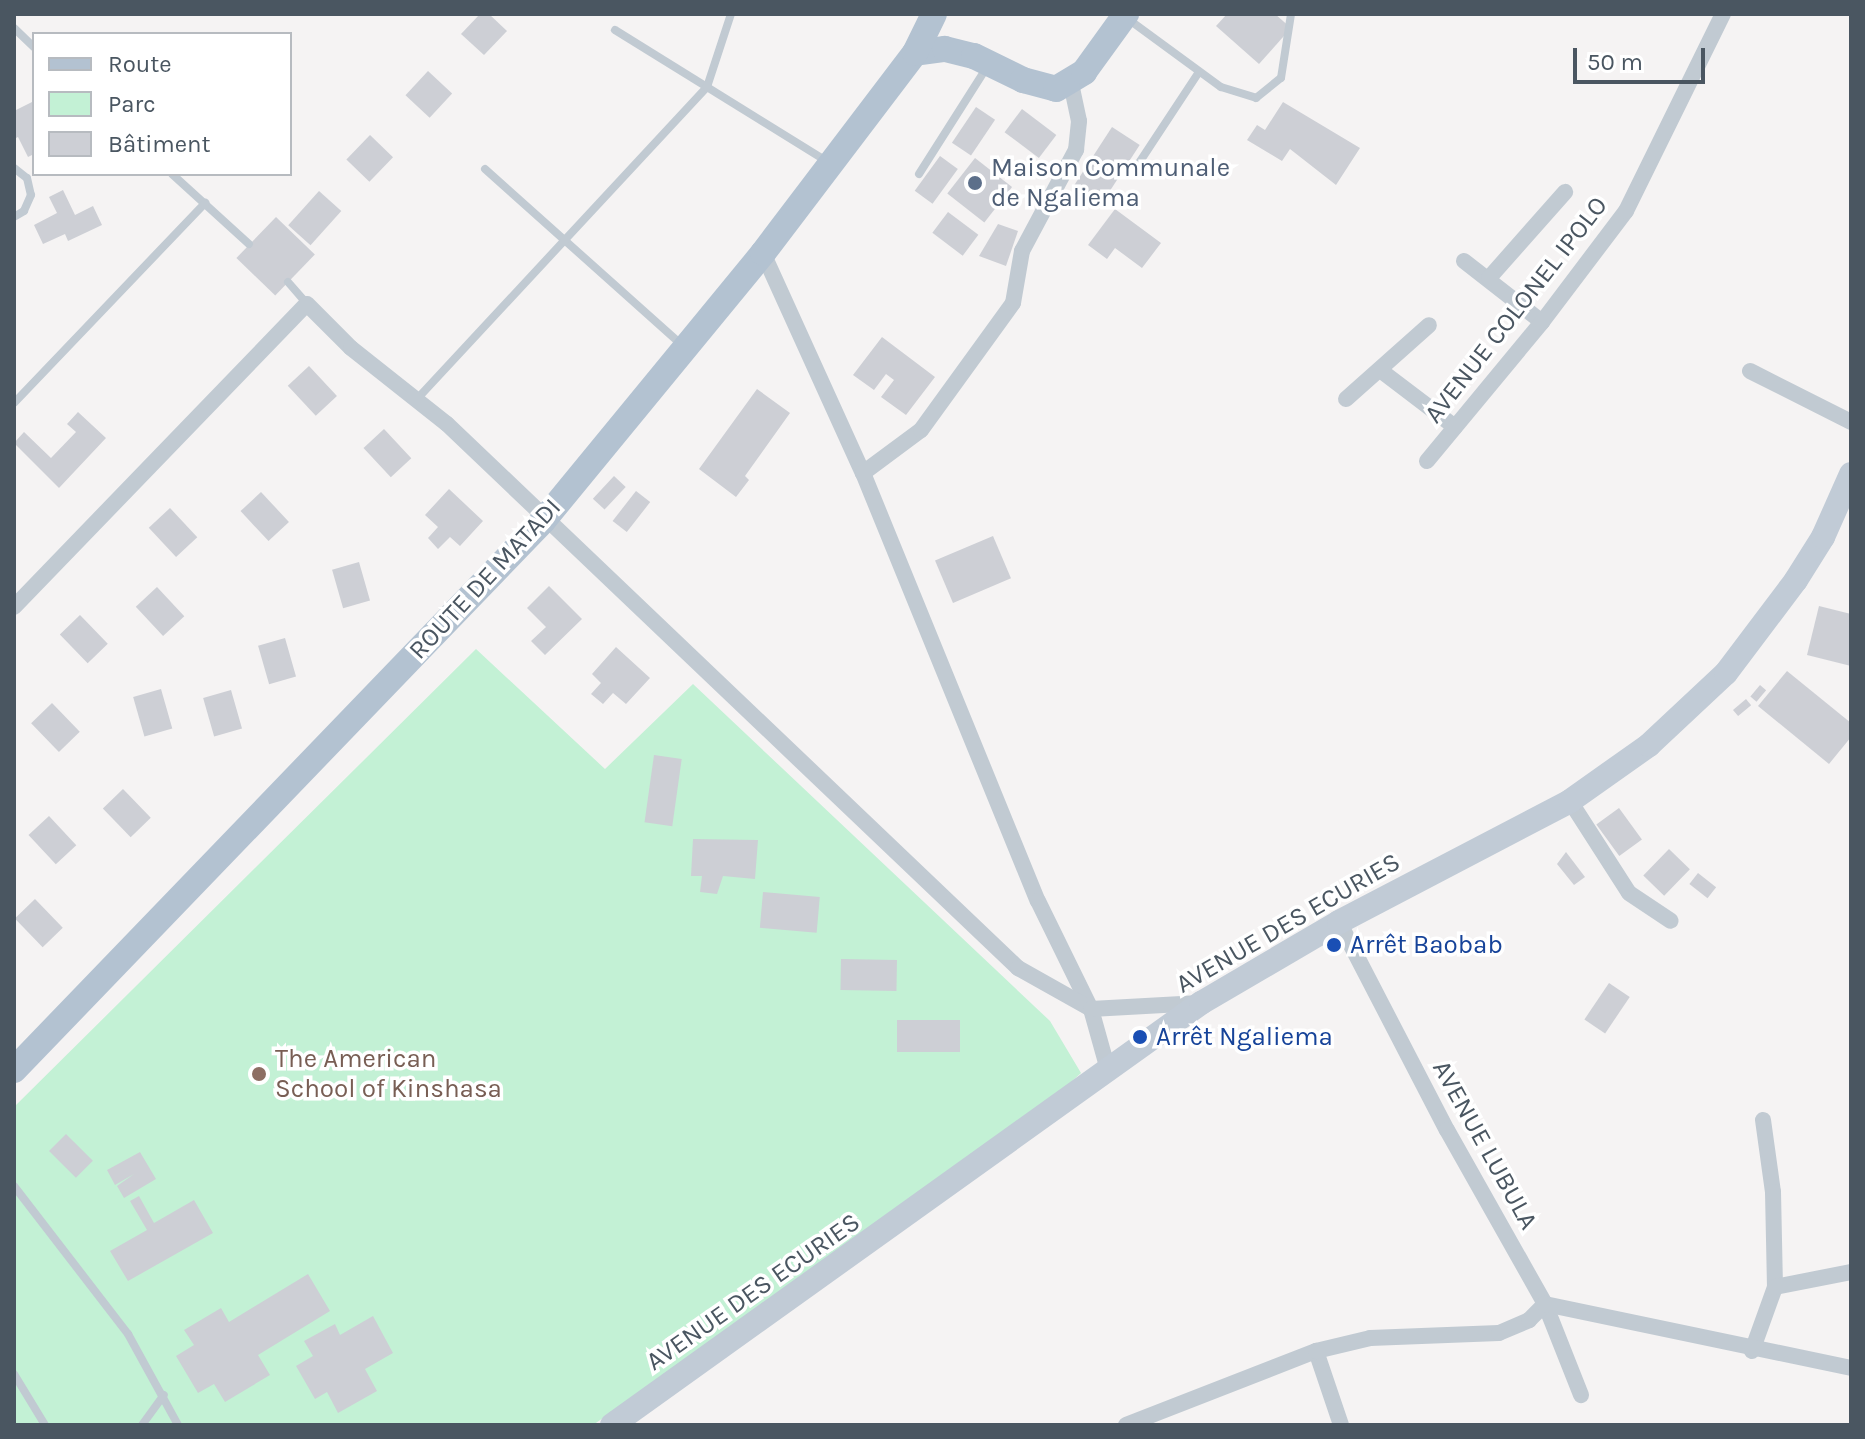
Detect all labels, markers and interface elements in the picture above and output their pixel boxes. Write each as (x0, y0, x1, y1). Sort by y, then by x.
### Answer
legend (32, 32, 292, 176)
scale bar (1577, 32, 1709, 82)
text: 50 m (1587, 48, 1643, 76)
text: Route (108, 50, 172, 78)
text: Parc (108, 90, 156, 118)
text: Bâtiment (108, 130, 211, 158)
place label: Maison Communale de Ngaliema (991, 152, 1230, 214)
marker: Maison Communale de Ngaliema (966, 174, 984, 192)
street label: AVENUE COLONEL IPOLO (1418, 191, 1614, 429)
street label: ROUTE DE MATADI (402, 492, 568, 666)
street label: AVENUE DES ECURIES (1170, 846, 1406, 1000)
place label: Arrêt Baobab (1350, 929, 1503, 961)
marker: Arrêt Baobab (1325, 936, 1343, 954)
place label: Arrêt Ngaliema (1156, 1021, 1333, 1053)
marker: Arrêt Ngaliema (1131, 1028, 1149, 1046)
place label: The American School of Kinshasa (275, 1043, 502, 1104)
street label: AVENUE LUBULA (1426, 1055, 1544, 1235)
marker: The American School of Kinshasa (250, 1065, 268, 1083)
street label: AVENUE DES ECURIES (640, 1206, 866, 1378)

